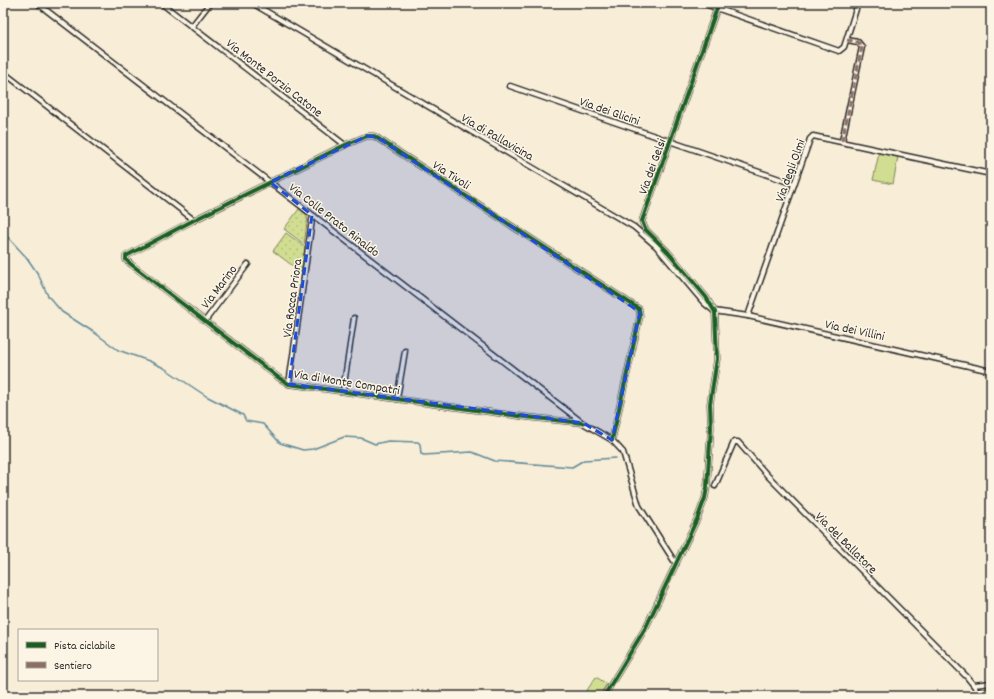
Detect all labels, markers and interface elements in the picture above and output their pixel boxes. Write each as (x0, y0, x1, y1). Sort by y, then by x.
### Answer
street label: Via Monte Porzio Catone (221, 35, 326, 123)
street label: Via dei Glicini (576, 93, 643, 132)
street label: Via di Pallavicina (457, 110, 537, 167)
street label: Via dei Gelsi (634, 136, 672, 197)
street label: Via degli Olmi (771, 136, 812, 205)
street label: Via Tivoli (428, 157, 474, 196)
street label: Via Colle Prato Rinaldo (284, 179, 383, 263)
street label: Via Rocca Priora (279, 257, 309, 339)
street label: Via Marino (197, 261, 243, 313)
street label: Via dei Villini (823, 316, 887, 347)
street label: Via di Monte Compatri (292, 366, 402, 401)
street label: Via del Ballatore (810, 508, 881, 579)
legend (18, 629, 158, 681)
text: Pista ciclabile (54, 638, 115, 655)
text: Sentiero (54, 658, 92, 675)

